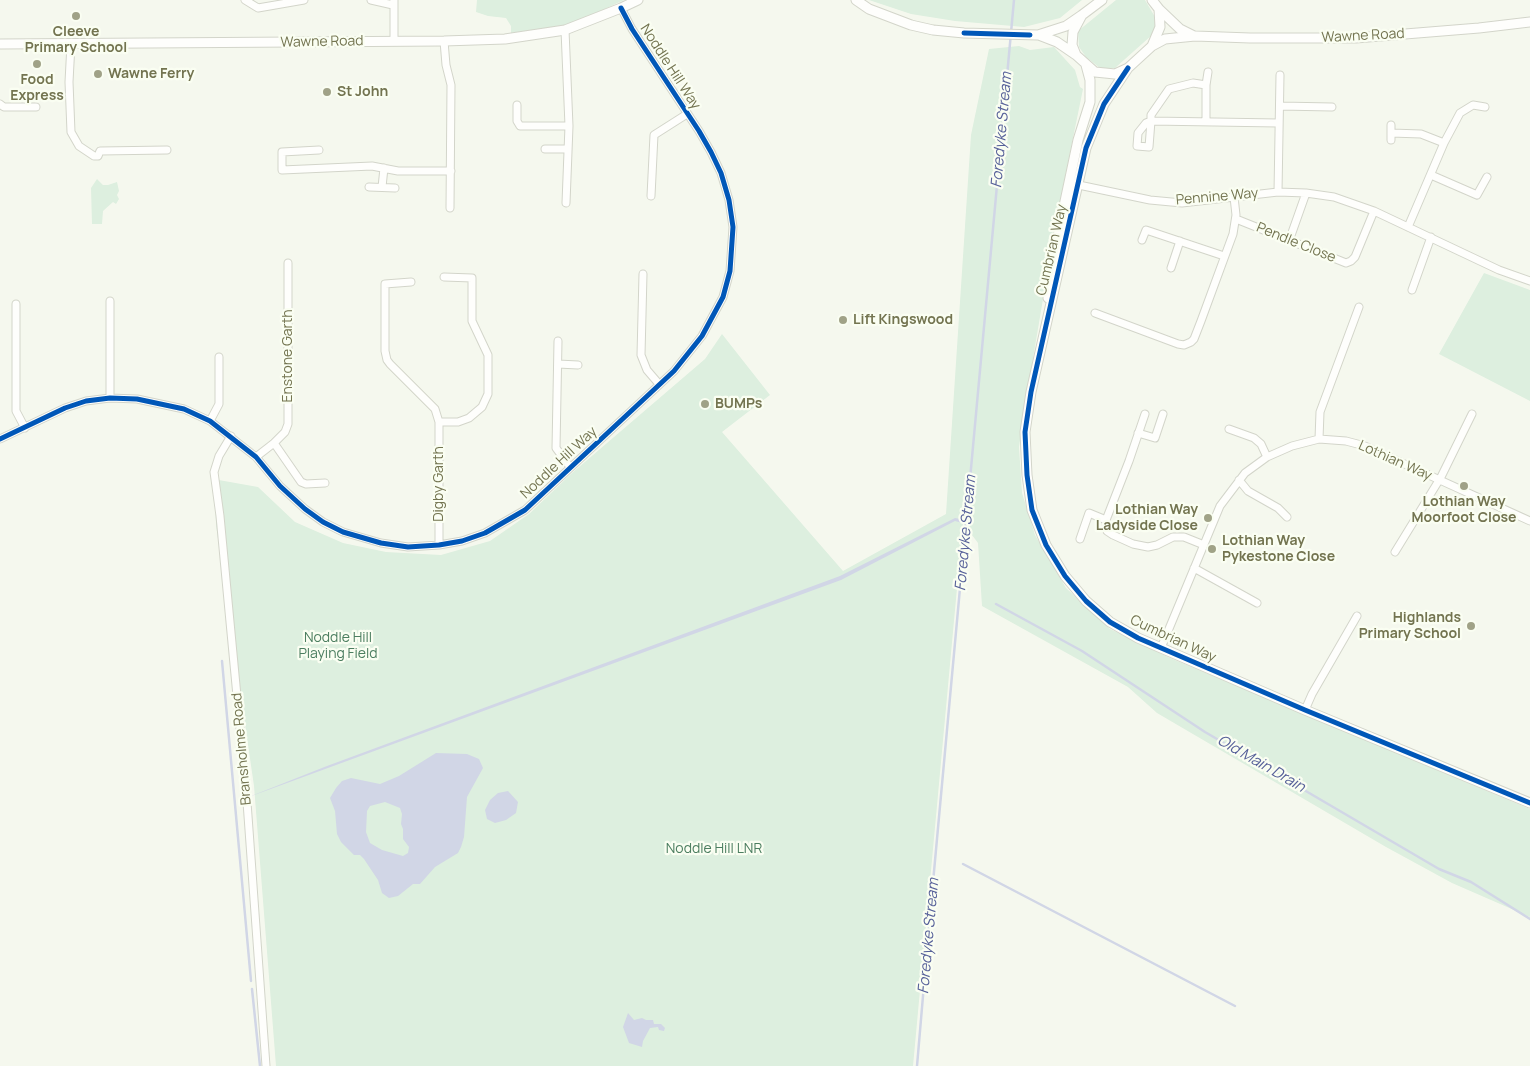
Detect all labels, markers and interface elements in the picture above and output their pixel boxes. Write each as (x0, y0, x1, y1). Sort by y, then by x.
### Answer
marker: Cleeve Primary School (70, 10, 82, 22)
street label: Noddle Hill Way (636, 21, 704, 113)
place label: Cleeve Primary School (25, 24, 127, 56)
street label: Wawne Road (1321, 25, 1405, 47)
street label: Wawne Road (280, 33, 364, 51)
marker: Food Express (31, 58, 43, 70)
place label: Wawne Ferry (108, 66, 194, 82)
marker: Wawne Ferry (92, 68, 104, 80)
water label: Foredyke Stream (988, 71, 1016, 189)
place label: Food Express (10, 72, 64, 104)
place label: St John (337, 84, 388, 100)
marker: St John (321, 86, 333, 98)
street label: Pennine Way (1175, 185, 1259, 209)
street label: Cumbrian Way (1033, 203, 1071, 297)
street label: Pendle Close (1254, 219, 1338, 267)
street label: Enstone Garth (280, 309, 296, 403)
place label: Lift Kingswood (853, 312, 953, 328)
marker: Lift Kingswood (837, 314, 849, 326)
place label: BUMPs (715, 396, 762, 412)
marker: BUMPs (699, 398, 711, 410)
street label: Noddle Hill Way (517, 423, 601, 503)
street label: Lothian Way (1356, 437, 1434, 485)
street label: Digby Garth (431, 446, 447, 522)
water label: Foredyke Stream (952, 474, 980, 592)
marker: Lothian Way Moorfoot Close (1458, 480, 1470, 492)
place label: Lothian Way Moorfoot Close (1412, 494, 1516, 526)
place label: Lothian Way Ladyside Close (1096, 502, 1198, 534)
marker: Lothian Way Ladyside Close (1202, 512, 1214, 524)
place label: Lothian Way Pykestone Close (1222, 533, 1335, 566)
marker: Lothian Way Pykestone Close (1206, 543, 1218, 555)
place label: Highlands Primary School (1359, 610, 1461, 642)
street label: Cumbrian Way (1127, 612, 1219, 666)
marker: Highlands Primary School (1465, 620, 1477, 632)
park label: Noddle Hill Playing Field (298, 630, 378, 662)
street label: Bransholme Road (229, 692, 255, 806)
water label: Old Main Drain (1214, 732, 1308, 796)
park label: Noddle Hill LNR (666, 841, 762, 857)
water label: Foredyke Stream (915, 877, 943, 995)

